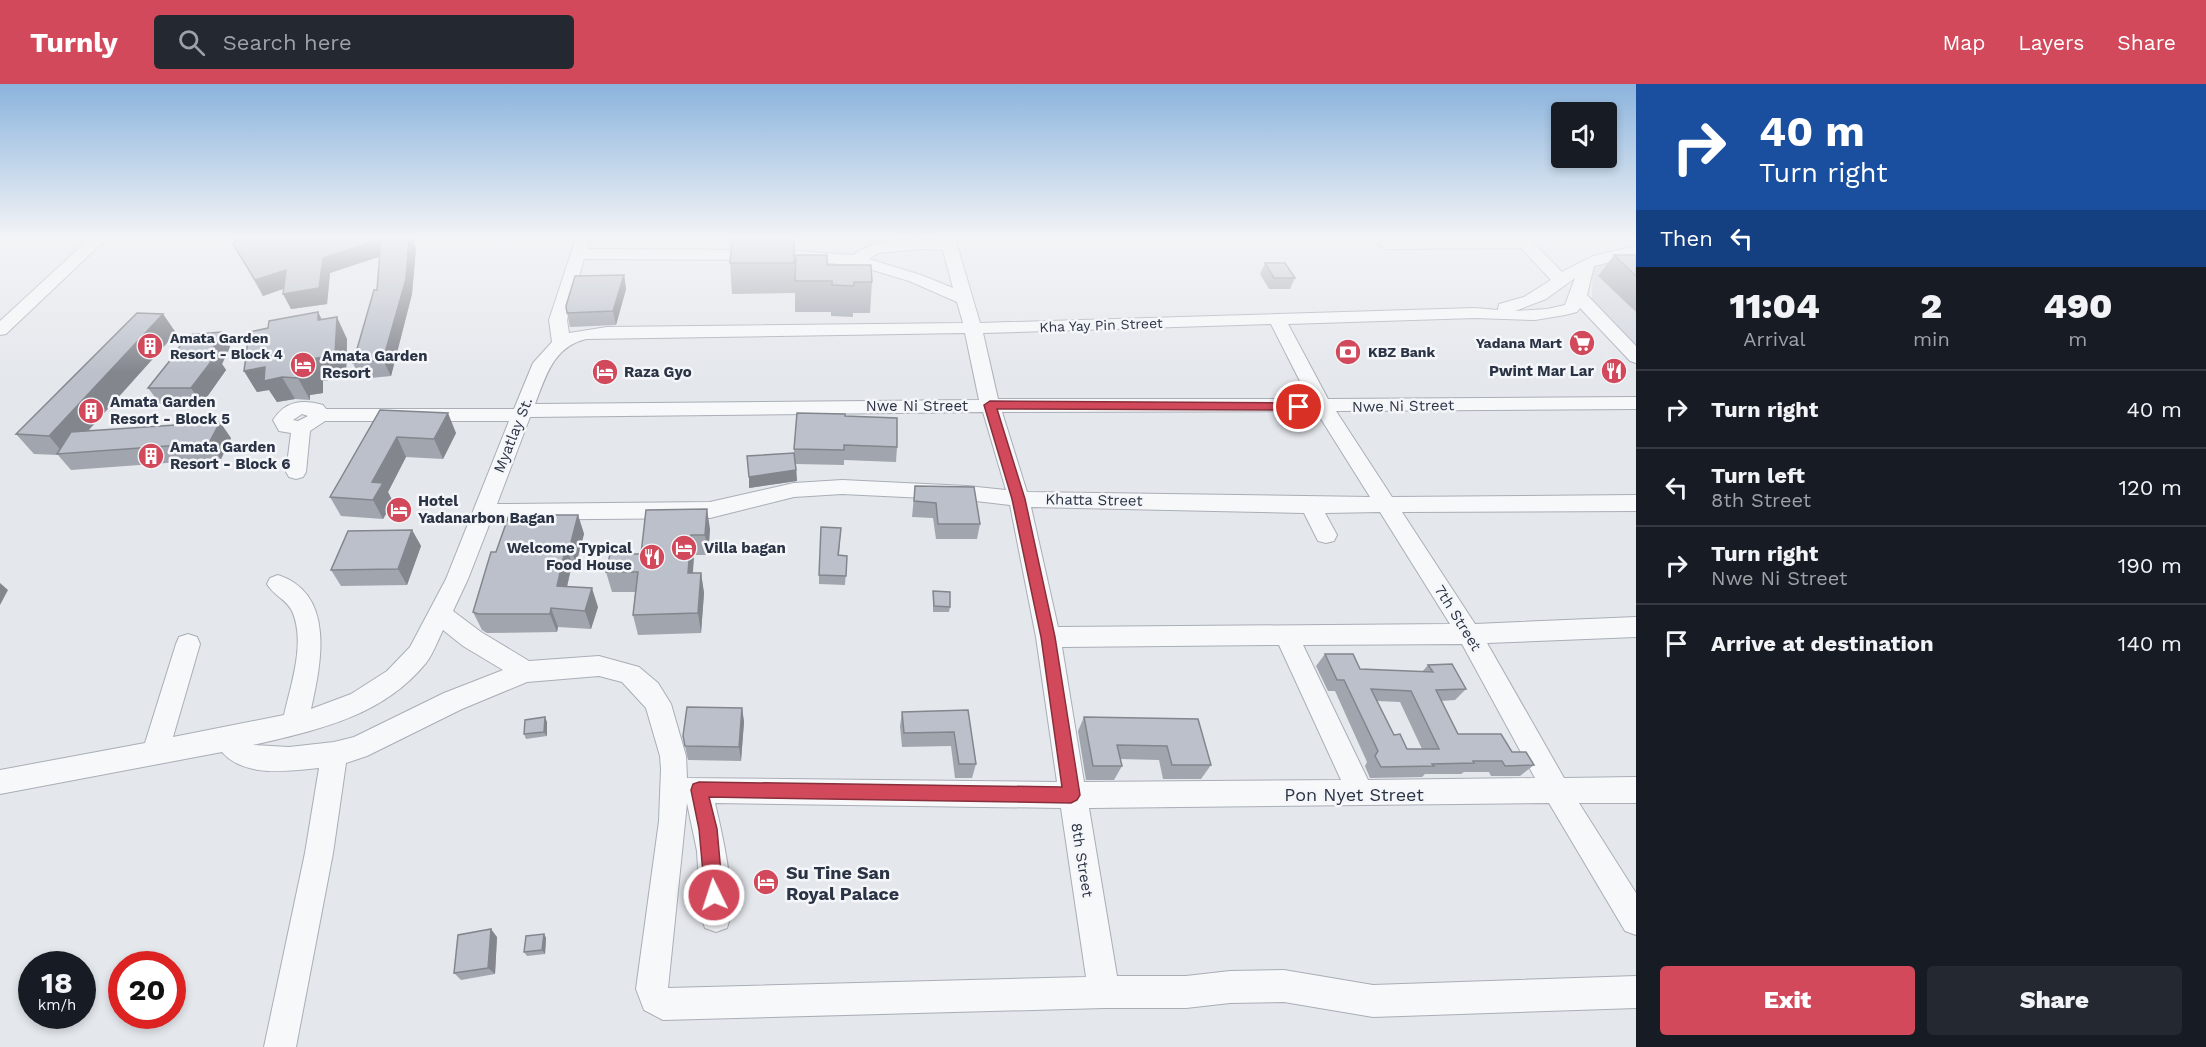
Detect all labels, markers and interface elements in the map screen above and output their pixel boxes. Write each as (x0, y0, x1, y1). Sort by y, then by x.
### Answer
search box (154, 15, 574, 69)
text: Turnly (30, 26, 118, 59)
icon: search (175, 26, 208, 59)
text: Search here (223, 30, 352, 55)
text: Map (1942, 30, 1985, 55)
text: Layers (2018, 30, 2084, 55)
text: Share (2117, 30, 2176, 55)
map controls (1551, 102, 1617, 168)
button: sound (1551, 102, 1617, 168)
text: 40 m (1759, 107, 1865, 156)
icon: right (1660, 108, 1738, 186)
text: Turn right (1759, 157, 1888, 189)
icon: left (1725, 222, 1758, 255)
text: Then (1660, 226, 1713, 251)
text: 11:04 (1729, 285, 1820, 327)
text: 2 (1921, 285, 1942, 327)
text: 490 (2043, 285, 2113, 327)
street label: Kha Yay Pin Street (1039, 315, 1163, 335)
text: Arrival (1743, 327, 1806, 351)
text: min (1913, 327, 1950, 351)
text: m (2068, 327, 2087, 351)
supermarket icon: Yadana Mart (1567, 328, 1597, 358)
place label: Amata Garden Resort - Block 4 (170, 330, 283, 362)
building icon: Amata Garden Resort - Block 4 (135, 331, 165, 361)
place label: Yadana Mart (1476, 335, 1562, 351)
bank icon: KBZ Bank (1333, 337, 1363, 367)
place label: KBZ Bank (1368, 344, 1436, 360)
place label: Amata Garden Resort (322, 347, 427, 382)
hotel icon: Amata Garden Resort (288, 350, 318, 380)
restaurant icon: Pwint Mar Lar (1599, 356, 1629, 386)
hotel icon: Raza Gyo (590, 357, 620, 387)
place label: Pwint Mar Lar (1489, 362, 1595, 380)
place label: Raza Gyo (624, 363, 692, 381)
pin (1273, 381, 1324, 432)
icon: arrive (1282, 390, 1315, 423)
place label: Amata Garden Resort - Block 5 (110, 393, 230, 428)
icon: right (1660, 393, 1693, 426)
street label: Myatlay St. (490, 395, 536, 475)
building icon: Amata Garden Resort - Block 5 (76, 396, 106, 426)
street label: Nwe Ni Street (1352, 396, 1455, 416)
street label: Nwe Ni Street (866, 397, 969, 415)
text: Turn right (1711, 397, 1818, 422)
text: 40 m (2126, 397, 2182, 422)
place label: Amata Garden Resort - Block 6 (170, 438, 290, 473)
building icon: Amata Garden Resort - Block 6 (136, 441, 166, 471)
text: Turn left (1711, 463, 1805, 488)
icon: left (1660, 471, 1693, 504)
text: 120 m (2118, 475, 2182, 500)
text: 8th Street (1711, 488, 1811, 512)
street label: Khatta Street (1045, 490, 1144, 510)
place label: Hotel Yadanarbon Bagan (418, 492, 555, 527)
hotel icon: Hotel Yadanarbon Bagan (384, 495, 414, 525)
hotel icon: Villa bagan (669, 533, 699, 563)
place label: Welcome Typical Food House (507, 539, 632, 574)
place label: Villa bagan (704, 539, 786, 557)
text: Turn right (1711, 541, 1818, 566)
restaurant icon: Welcome Typical Food House (637, 542, 667, 572)
icon: right (1660, 549, 1693, 582)
text: 190 m (2118, 553, 2182, 578)
text: Nwe Ni Street (1711, 566, 1847, 590)
street label: 7th Street (1431, 582, 1486, 655)
icon: arrive (1660, 627, 1693, 660)
text: Arrive at destination (1711, 631, 1934, 656)
text: 140 m (2118, 631, 2182, 656)
street label: Pon Nyet Street (1284, 784, 1424, 805)
street label: 8th Street (1067, 822, 1097, 899)
place label: Su Tine San Royal Palace (786, 862, 899, 904)
position arrow (682, 863, 746, 927)
hotel icon: Su Tine San Royal Palace (751, 867, 781, 897)
speed limit sign: 20 (108, 951, 186, 1029)
text: 18 (41, 965, 73, 1000)
button: Exit (1660, 966, 1915, 1035)
button: Share (1927, 966, 2182, 1035)
text: km/h (38, 996, 76, 1014)

